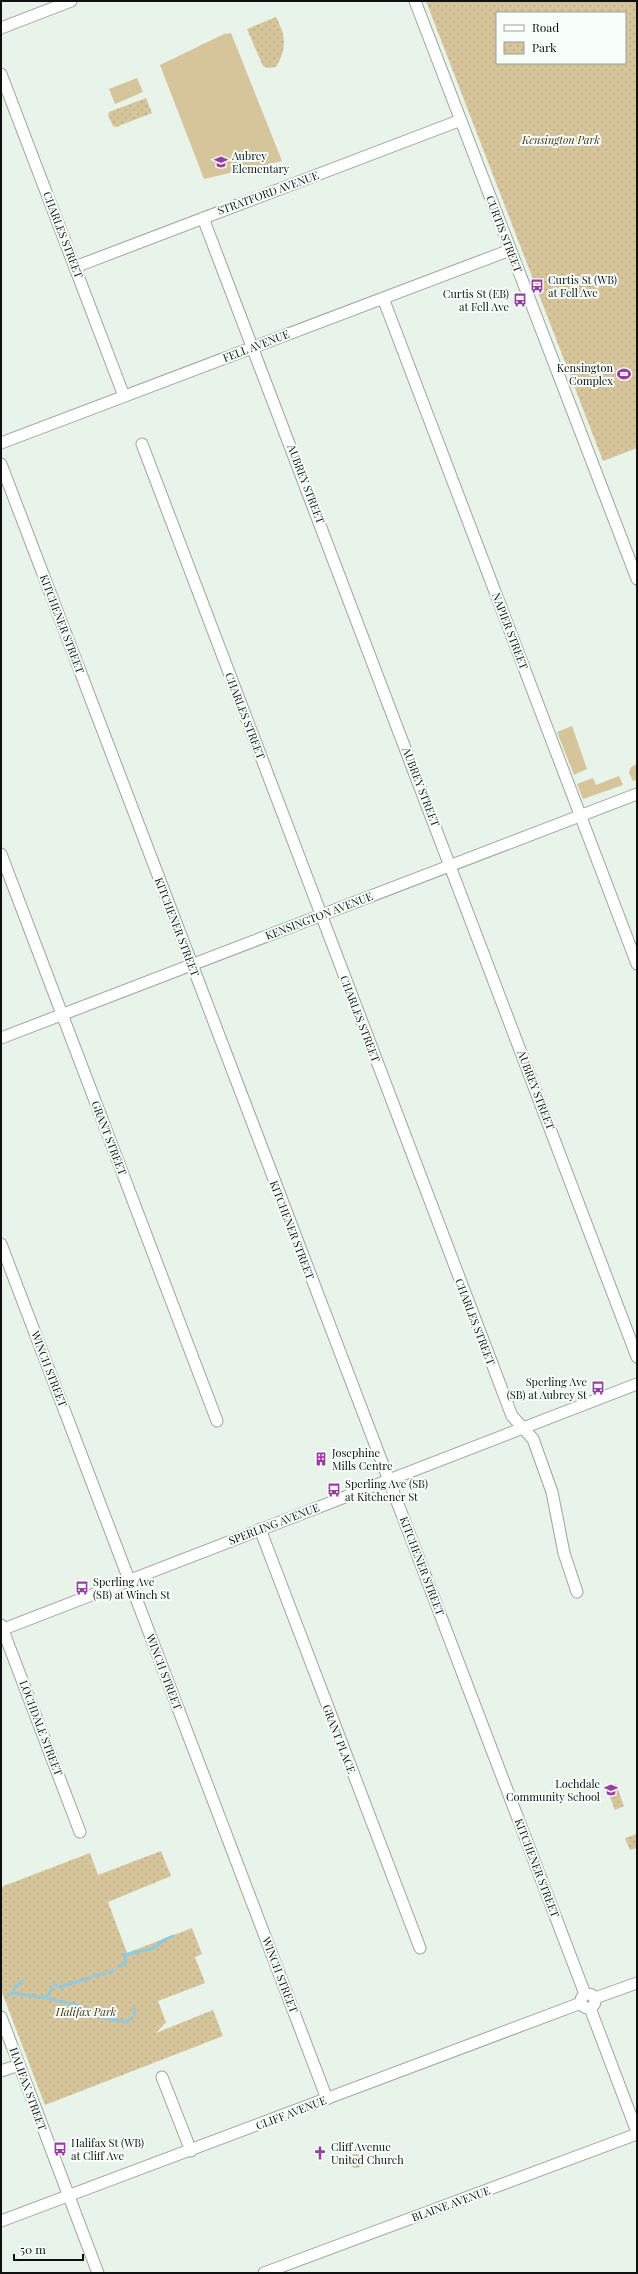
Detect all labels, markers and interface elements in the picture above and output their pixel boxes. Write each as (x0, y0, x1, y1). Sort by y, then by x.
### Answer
legend (496, 12, 626, 64)
text: Road (532, 19, 559, 35)
text: Park (532, 39, 557, 55)
park label: Kensington Park (521, 132, 600, 147)
place label: Aubrey Elementary (231, 148, 289, 176)
school or university icon: Aubrey Elementary (213, 154, 229, 170)
street label: STRATFORD AVENUE (215, 167, 321, 218)
street label: CHARLES STREET (40, 189, 87, 280)
street label: CURTIS STREET (483, 193, 526, 275)
place label: Curtis St (WB) at Fell Ave (548, 272, 617, 300)
bus stop icon: Curtis St (WB) at Fell Ave (529, 278, 545, 294)
place label: Curtis St (EB) at Fell Ave (443, 286, 509, 314)
bus stop icon: Curtis St (EB) at Fell Ave (512, 292, 528, 308)
street label: FELL AVENUE (220, 326, 292, 365)
place label: Kensington Complex (557, 360, 613, 388)
sports icon: Kensington Complex (616, 366, 632, 382)
street label: AUBREY STREET (284, 441, 329, 526)
street label: KITCHENER STREET (37, 572, 88, 676)
street label: NAPIER STREET (489, 590, 532, 672)
street label: CHARLES STREET (222, 670, 269, 761)
street label: AUBREY STREET (399, 744, 444, 829)
street label: KITCHENER STREET (152, 875, 203, 979)
street label: KENSINGTON AVENUE (263, 888, 375, 943)
street label: CHARLES STREET (337, 973, 384, 1064)
street label: AUBREY STREET (514, 1047, 559, 1132)
street label: GRANT STREET (88, 1098, 131, 1177)
street label: KITCHENER STREET (267, 1178, 318, 1282)
street label: CHARLES STREET (452, 1276, 499, 1367)
street label: WINCH STREET (28, 1328, 71, 1409)
place label: Sperling Ave (SB) at Aubrey St (507, 1374, 587, 1402)
bus stop icon: Sperling Ave (SB) at Aubrey St (590, 1380, 606, 1396)
place label: Josephine Mills Centre (331, 1445, 393, 1473)
building icon: Josephine Mills Centre (313, 1451, 329, 1467)
place label: Sperling Ave (SB) at Kitchener St (345, 1476, 428, 1504)
bus stop icon: Sperling Ave (SB) at Kitchener St (326, 1482, 342, 1498)
street label: SPERLING AVENUE (226, 1499, 322, 1548)
street label: KITCHENER STREET (397, 1514, 448, 1618)
place label: Sperling Ave (SB) at Winch St (93, 1574, 170, 1602)
bus stop icon: Sperling Ave (SB) at Winch St (74, 1580, 90, 1596)
street label: WINCH STREET (143, 1631, 186, 1712)
street label: LOCHDALE STREET (16, 1678, 67, 1778)
street label: GRANT PLACE (319, 1702, 360, 1776)
place label: Lochdale Community School (506, 1776, 600, 1804)
school or university icon: Lochdale Community School (603, 1782, 619, 1798)
street label: KITCHENER STREET (512, 1816, 563, 1920)
street label: WINCH STREET (259, 1934, 302, 2015)
park label: Halifax Park (55, 2004, 117, 2019)
street label: HALIFAX STREET (6, 2045, 51, 2133)
street label: CLIFF AVENUE (253, 2092, 328, 2133)
place label: Halifax St (WB) at Cliff Ave (71, 2135, 144, 2163)
place label: Cliff Avenue United Church (331, 2139, 404, 2167)
bus stop icon: Halifax St (WB) at Cliff Ave (52, 2141, 68, 2157)
church icon: Cliff Avenue United Church (312, 2145, 328, 2161)
street label: BLAINE AVENUE (410, 2182, 492, 2225)
scale bar (14, 2236, 83, 2262)
text: 50 m (20, 2241, 46, 2257)

